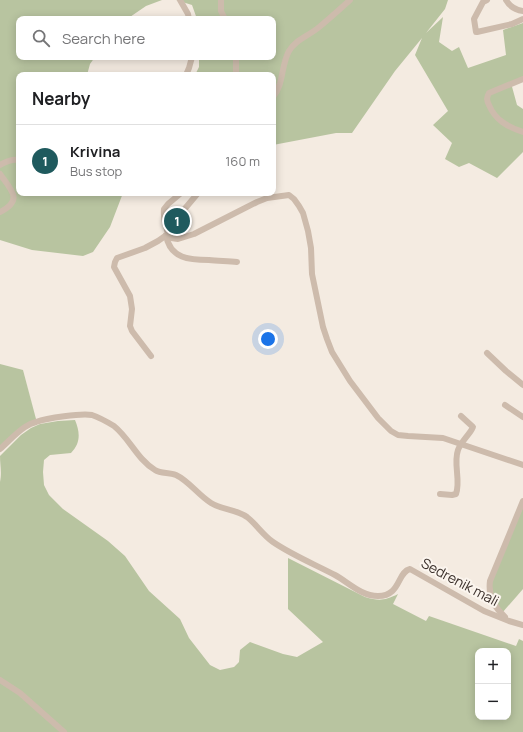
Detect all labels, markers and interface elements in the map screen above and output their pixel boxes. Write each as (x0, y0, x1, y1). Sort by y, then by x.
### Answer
search box (16, 16, 276, 60)
icon: search (30, 27, 52, 49)
text: Search here (62, 28, 145, 49)
text: Nearby (32, 87, 90, 110)
text: Krivina (70, 141, 120, 162)
text: 1 (42, 152, 48, 170)
text: 160 m (225, 152, 260, 170)
text: Bus stop (70, 162, 122, 180)
pin: 1 (164, 206, 190, 236)
your location (258, 329, 278, 349)
street label: Sedrenik mali (418, 553, 502, 610)
map controls (475, 648, 511, 720)
button: + (475, 648, 511, 684)
button: − (475, 684, 511, 720)

